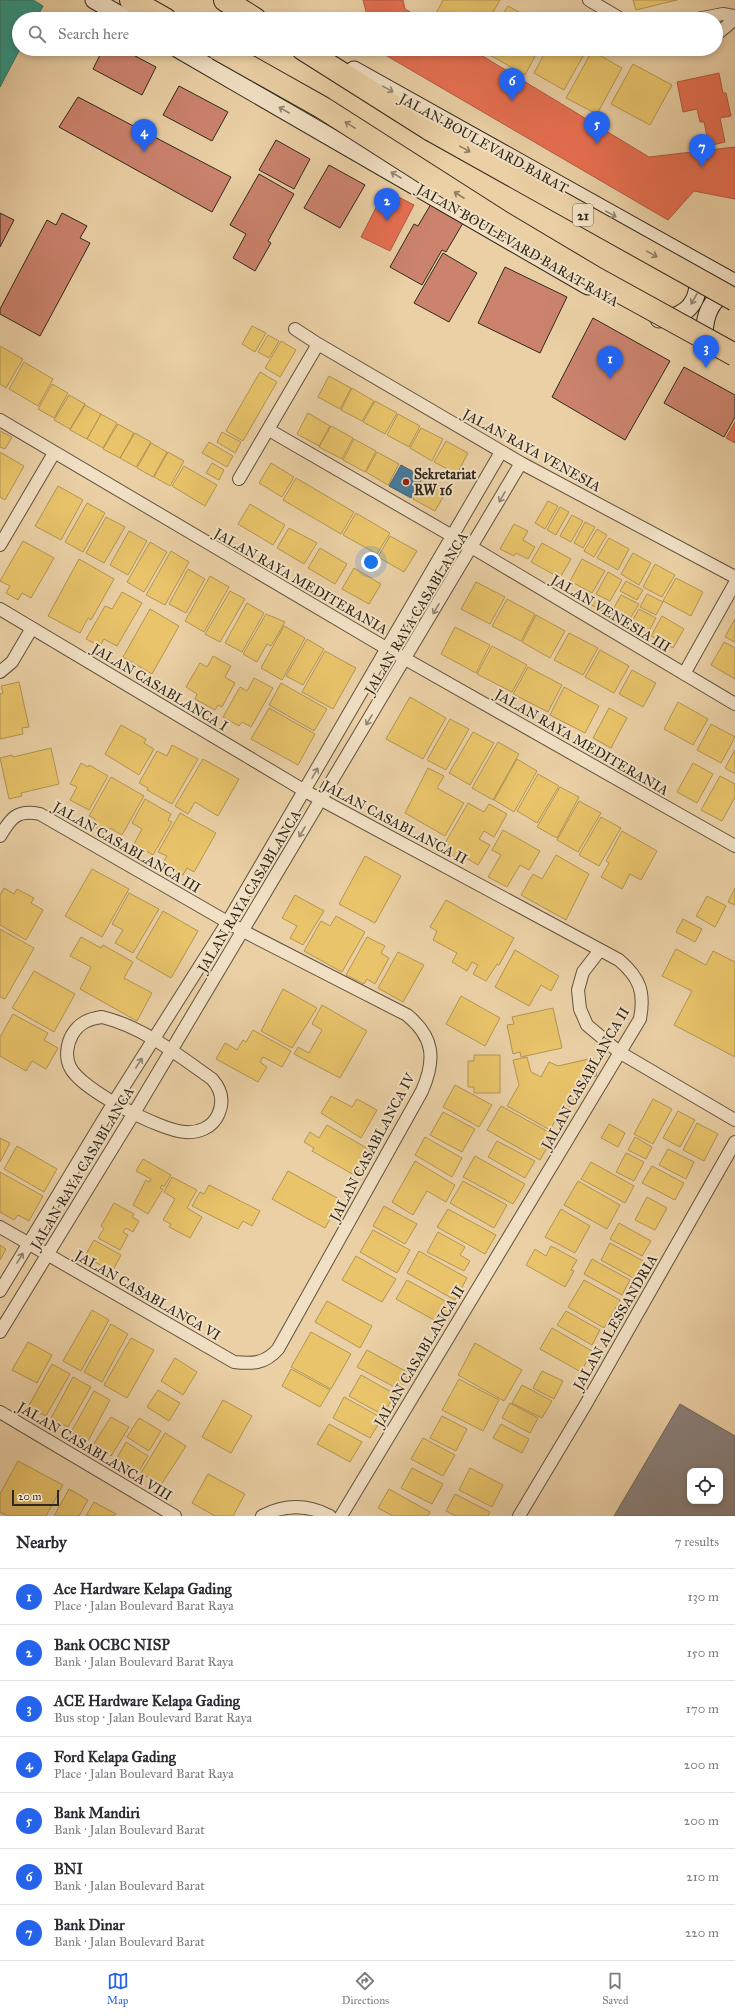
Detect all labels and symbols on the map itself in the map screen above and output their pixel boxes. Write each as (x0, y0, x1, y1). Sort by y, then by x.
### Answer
pin: 6 (499, 68, 525, 101)
one-way arrow (382, 85, 394, 93)
street label: JALAN BOULEVARD BARAT (394, 89, 572, 198)
one-way arrow (278, 106, 290, 114)
pin: 5 (584, 111, 610, 144)
pin: 4 (131, 119, 157, 152)
one-way arrow (344, 120, 356, 128)
pin: 7 (689, 134, 715, 167)
one-way arrow (459, 146, 471, 154)
one-way arrow (390, 171, 402, 179)
street label: JALAN BOULEVARD BARAT RAYA (411, 179, 622, 312)
pin: 2 (374, 188, 400, 221)
one-way arrow (454, 191, 465, 199)
road number: 21 (573, 204, 593, 226)
one-way arrow (605, 210, 617, 218)
one-way arrow (645, 250, 657, 258)
one-way arrow (690, 293, 697, 305)
pin: 3 (693, 335, 719, 368)
pin: 1 (597, 346, 623, 379)
street label: JALAN RAYA VENESIA (458, 404, 604, 497)
place label: Sekretariat RW 16 (414, 466, 476, 499)
marker: Sekretariat RW 16 (401, 477, 411, 487)
one-way arrow (497, 491, 505, 503)
street label: JALAN RAYA MEDITERANIA (209, 524, 391, 639)
street label: JALAN RAYA CASABLANCA (360, 528, 473, 700)
your location (361, 552, 381, 572)
street label: JALAN VENESIA III (546, 570, 674, 657)
one-way arrow (431, 603, 439, 615)
street label: JALAN CASABLANCA I (86, 639, 231, 736)
street label: JALAN RAYA MEDITERANIA (490, 685, 672, 800)
one-way arrow (364, 714, 372, 726)
one-way arrow (312, 767, 320, 779)
street label: JALAN CASABLANCA II (317, 776, 470, 869)
street label: JALAN CASABLANCA III (48, 797, 204, 898)
street label: JALAN RAYA CASABLANCA (193, 806, 306, 978)
one-way arrow (297, 826, 305, 838)
street label: JALAN CASABLANCA II (537, 1004, 634, 1155)
one-way arrow (135, 1057, 143, 1069)
street label: JALAN CASABLANCA IV (325, 1069, 420, 1226)
street label: JALAN RAYA CASABLANCA (26, 1083, 139, 1255)
street label: JALAN CASABLANCA VI (70, 1246, 224, 1345)
street label: JALAN ALESSANDRIA (569, 1251, 662, 1395)
one-way arrow (16, 1253, 24, 1264)
street label: JALAN CASABLANCA II (370, 1283, 469, 1432)
street label: JALAN CASABLANCA VIII (12, 1397, 175, 1505)
scale bar (12, 1488, 59, 1507)

